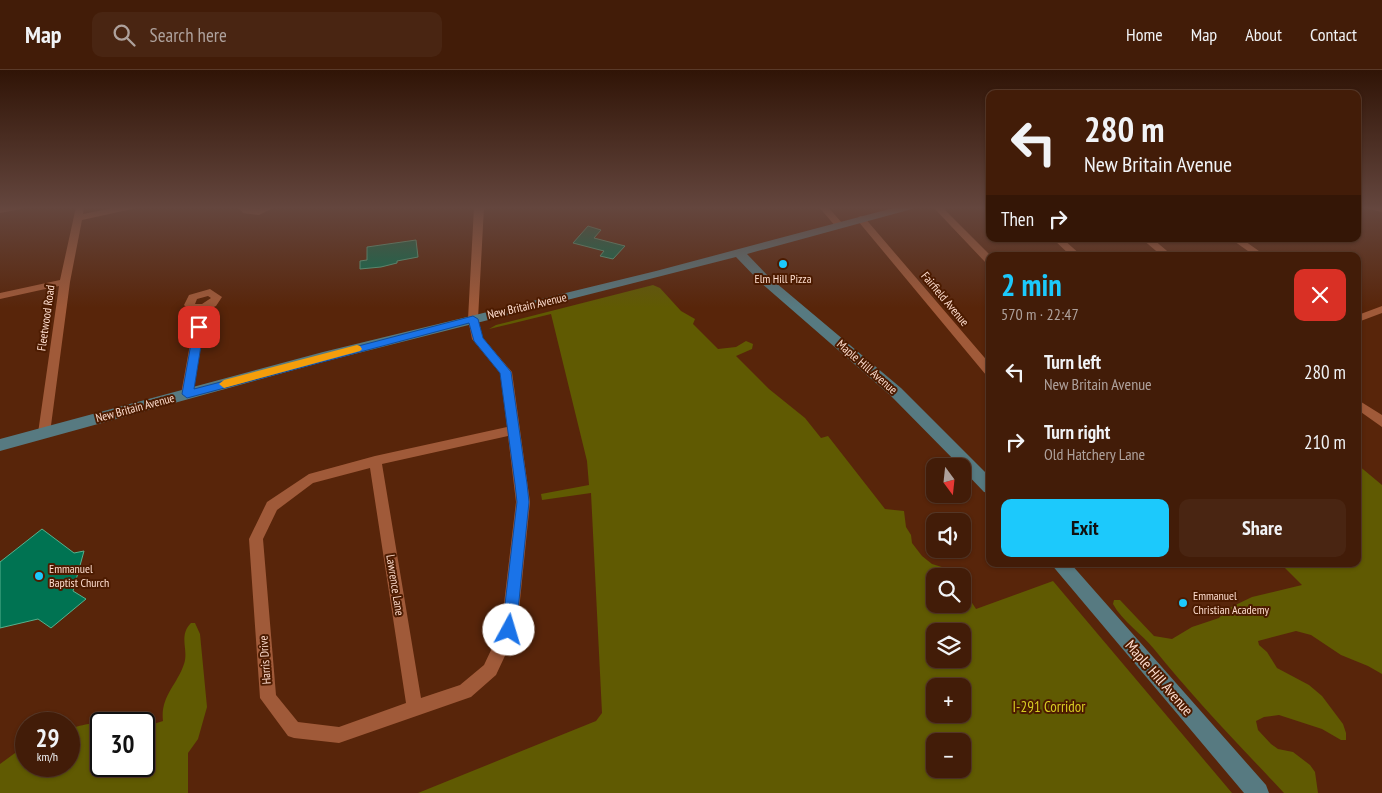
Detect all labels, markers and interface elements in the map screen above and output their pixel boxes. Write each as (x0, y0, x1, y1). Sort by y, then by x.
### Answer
search box (92, 12, 442, 57)
text: Map (25, 19, 62, 50)
icon: search (110, 21, 138, 49)
text: Search here (150, 23, 227, 47)
text: Home (1126, 23, 1163, 46)
text: Map (1191, 23, 1217, 46)
text: About (1245, 23, 1282, 46)
text: Contact (1310, 23, 1357, 46)
text: 280 m (1084, 106, 1165, 152)
icon: left (1001, 110, 1066, 175)
text: New Britain Avenue (1084, 150, 1232, 178)
icon: right (1044, 205, 1072, 233)
text: Then (1001, 207, 1034, 231)
marker: Elm Hill Pizza (777, 258, 789, 270)
text: 2 min (1001, 265, 1062, 304)
street label: Fairfield Avenue (918, 268, 972, 329)
button: close (1294, 269, 1346, 321)
place label: Elm Hill Pizza (755, 271, 812, 286)
street label: Fleetwood Road (33, 284, 58, 352)
street label: New Britain Avenue (486, 289, 568, 322)
text: 570 m · 22:47 (1001, 304, 1079, 324)
pin (178, 306, 220, 348)
icon: arrive (185, 313, 213, 341)
street label: Maple Hill Avenue (834, 336, 901, 397)
text: Turn left (1044, 350, 1101, 374)
icon: left (1001, 358, 1029, 386)
text: 280 m (1304, 360, 1346, 384)
text: New Britain Avenue (1044, 374, 1152, 394)
street label: New Britain Avenue (94, 390, 176, 425)
text: Turn right (1044, 420, 1110, 444)
icon: right (1001, 428, 1029, 456)
text: 210 m (1304, 430, 1346, 454)
text: Old Hatchery Lane (1044, 444, 1145, 464)
north arrow (926, 458, 971, 502)
map controls (926, 458, 971, 778)
button: Exit (1001, 499, 1169, 557)
button: Share (1179, 499, 1346, 557)
button: sound (926, 513, 971, 558)
street label: Lawrence Lane (383, 553, 408, 617)
place label: Emmanuel Baptist Church (49, 561, 109, 590)
button: search (926, 568, 971, 613)
marker: Emmanuel Baptist Church (33, 570, 45, 582)
place label: Emmanuel Christian Academy (1193, 588, 1269, 617)
marker: Emmanuel Christian Academy (1177, 597, 1189, 609)
position arrow (482, 603, 534, 655)
button: layers (926, 623, 971, 668)
street label: Harris Drive (255, 635, 274, 685)
street label: Maple Hill Avenue (1121, 636, 1197, 719)
button: + (926, 678, 971, 723)
park label: I-291 Corridor (1013, 697, 1086, 716)
speed limit sign: 30 (90, 712, 155, 777)
text: 29 (36, 722, 59, 754)
button: − (926, 733, 971, 778)
text: km/h (37, 749, 58, 764)

